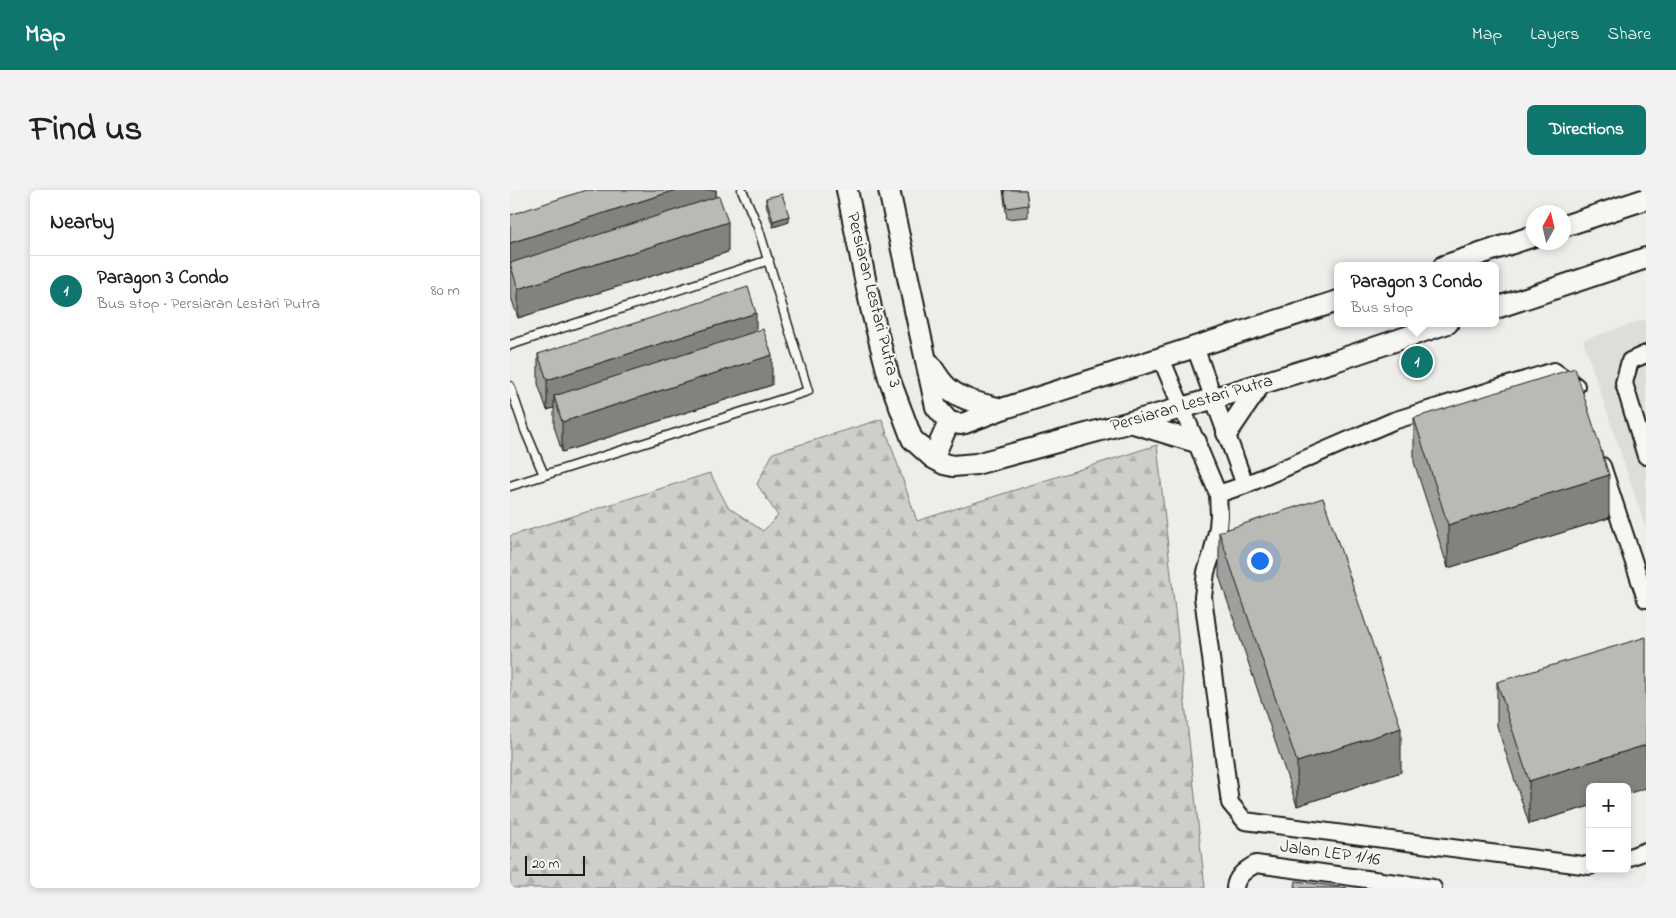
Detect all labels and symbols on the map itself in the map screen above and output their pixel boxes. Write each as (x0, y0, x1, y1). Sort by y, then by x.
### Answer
north arrow (1526, 205, 1571, 250)
street label: Persiaran Lestari Putra 3 (839, 210, 907, 390)
pin: 1 (1401, 343, 1433, 381)
street label: Persiaran Lestari Putra (1108, 368, 1276, 440)
your location (1247, 548, 1273, 574)
street label: Jalan LEP 1/16 (1278, 834, 1382, 874)
scale bar (525, 853, 585, 876)

